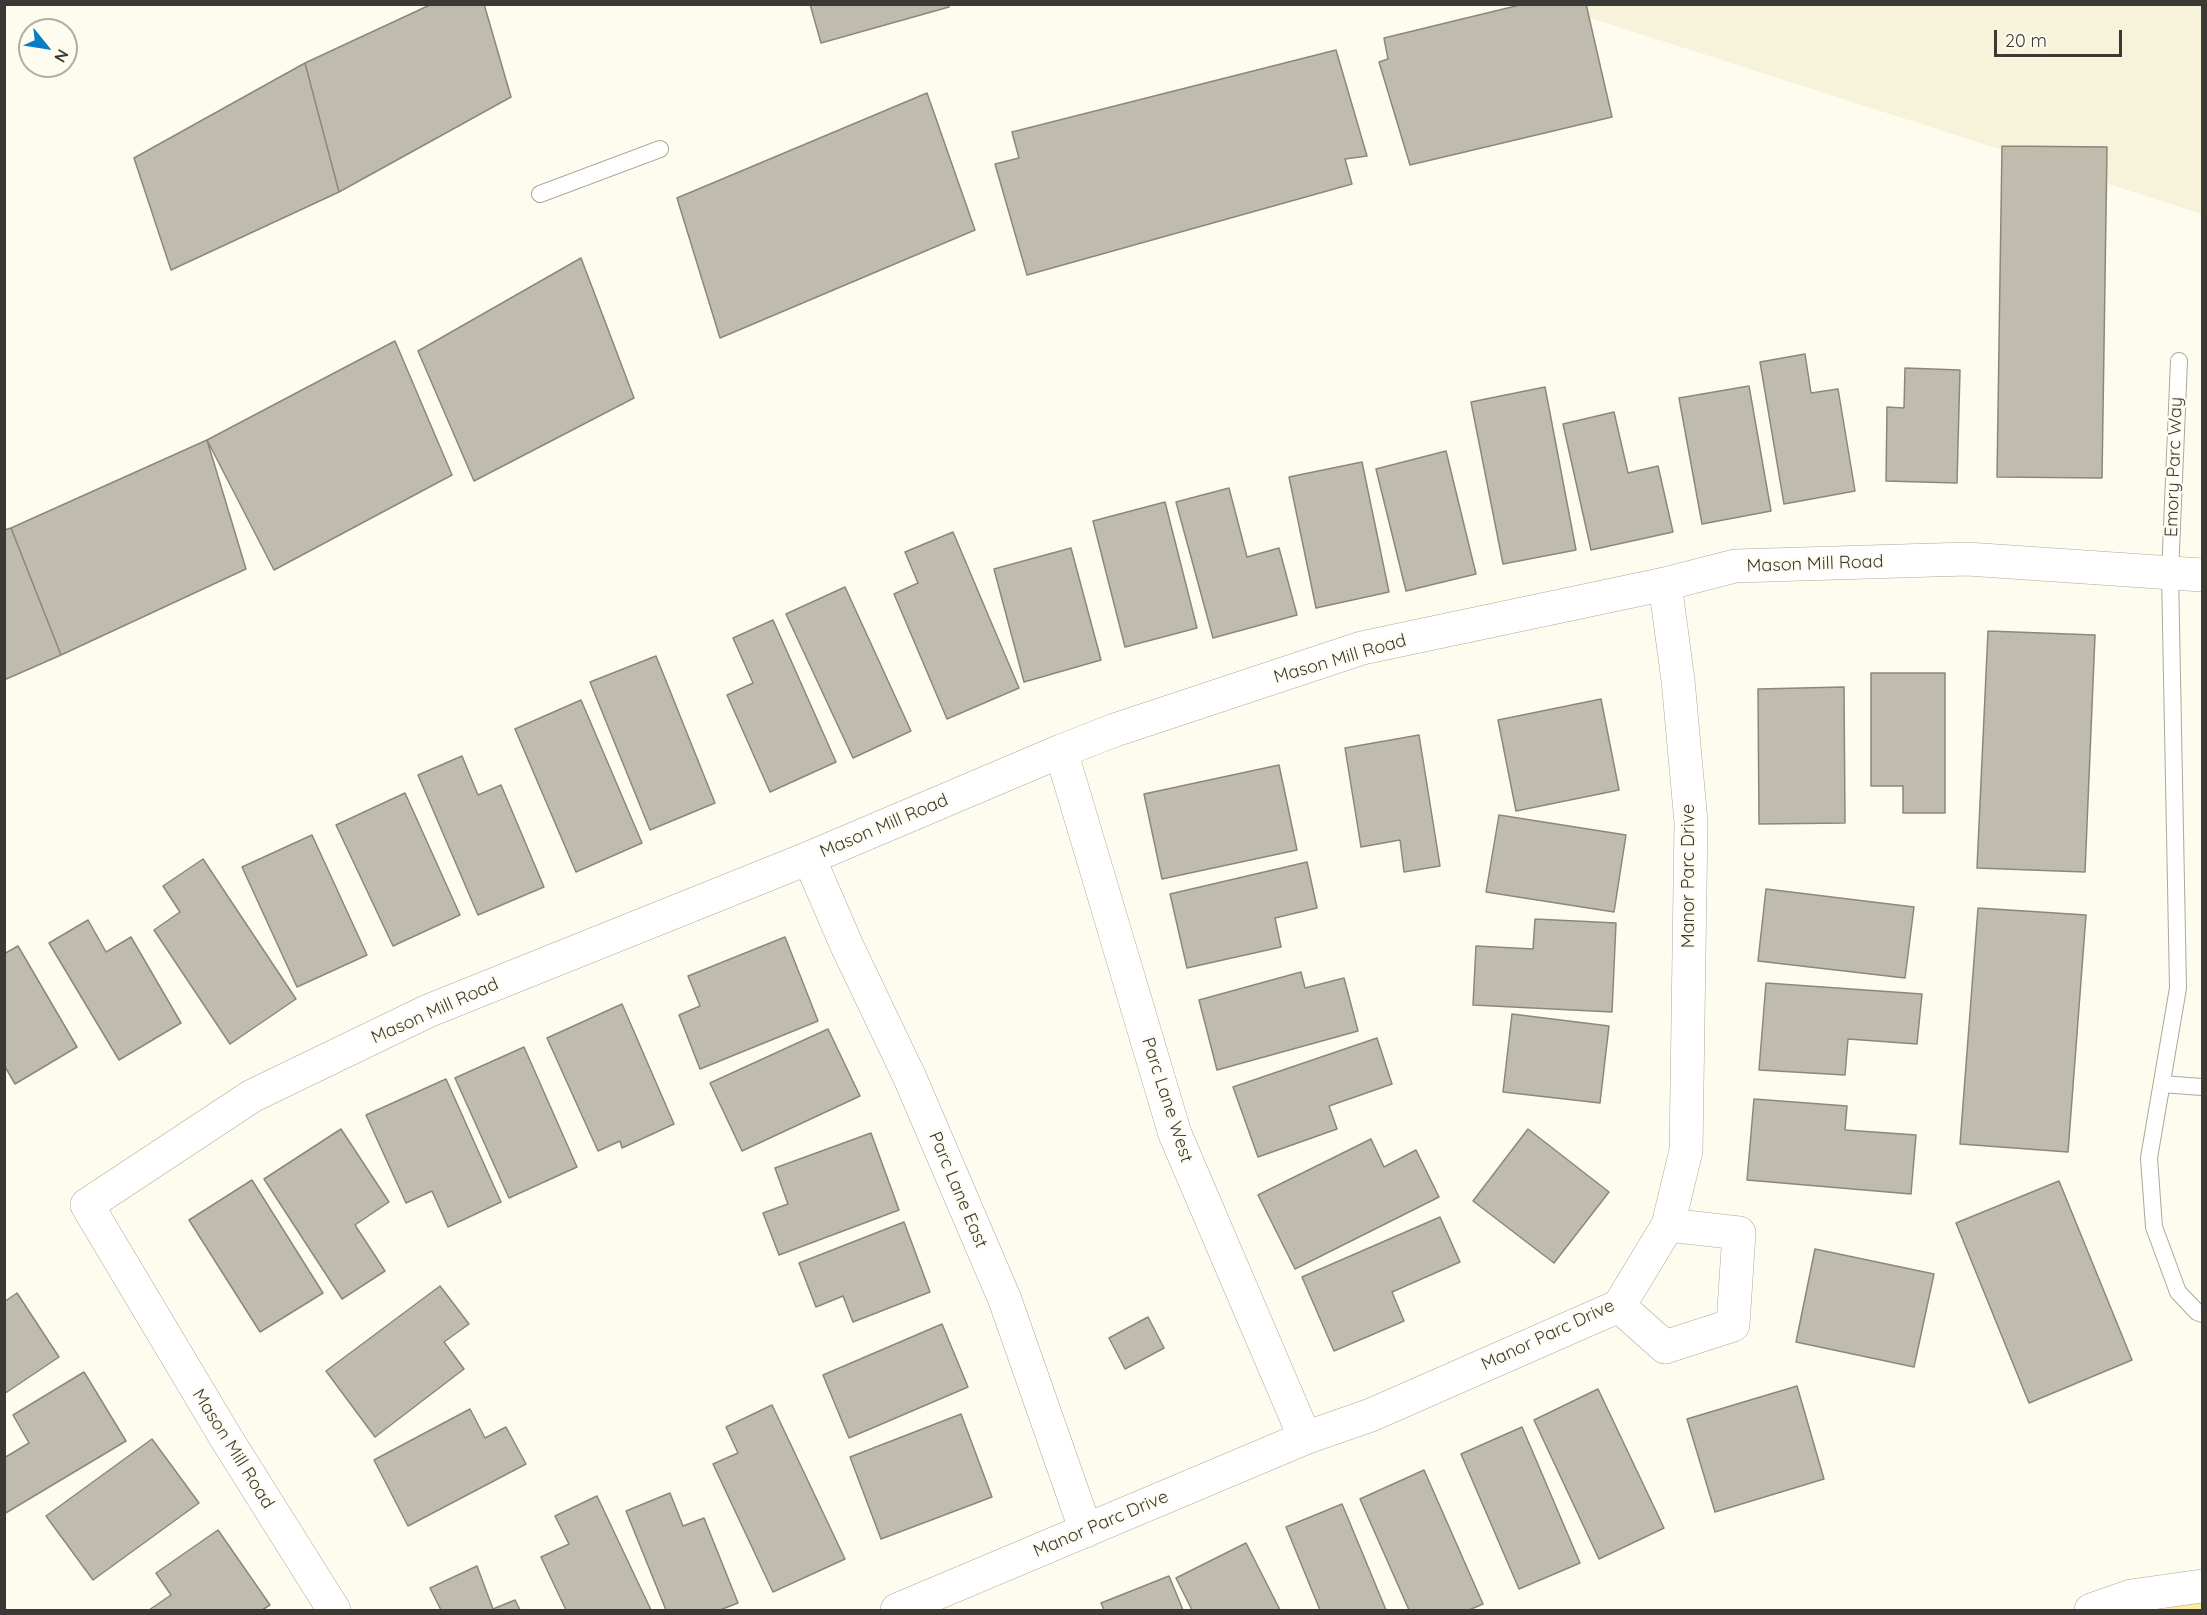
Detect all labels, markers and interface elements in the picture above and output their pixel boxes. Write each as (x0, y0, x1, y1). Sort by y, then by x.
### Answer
north arrow (18, 18, 78, 78)
scale bar (1997, 18, 2124, 56)
text: 20 m (2005, 29, 2047, 52)
text: N (50, 46, 73, 66)
street label: Emory Parc Way (2161, 397, 2187, 537)
street label: Mason Mill Road (1746, 551, 1884, 577)
street label: Mason Mill Road (1271, 630, 1409, 688)
street label: Mason Mill Road (817, 789, 951, 863)
street label: Manor Parc Drive (1678, 804, 1700, 948)
street label: Mason Mill Road (368, 973, 502, 1049)
street label: Parc Lane West (1137, 1035, 1197, 1165)
street label: Parc Lane East (924, 1129, 992, 1251)
street label: Manor Parc Drive (1478, 1295, 1618, 1375)
street label: Mason Mill Road (188, 1385, 278, 1513)
street label: Manor Parc Drive (1030, 1486, 1172, 1562)

